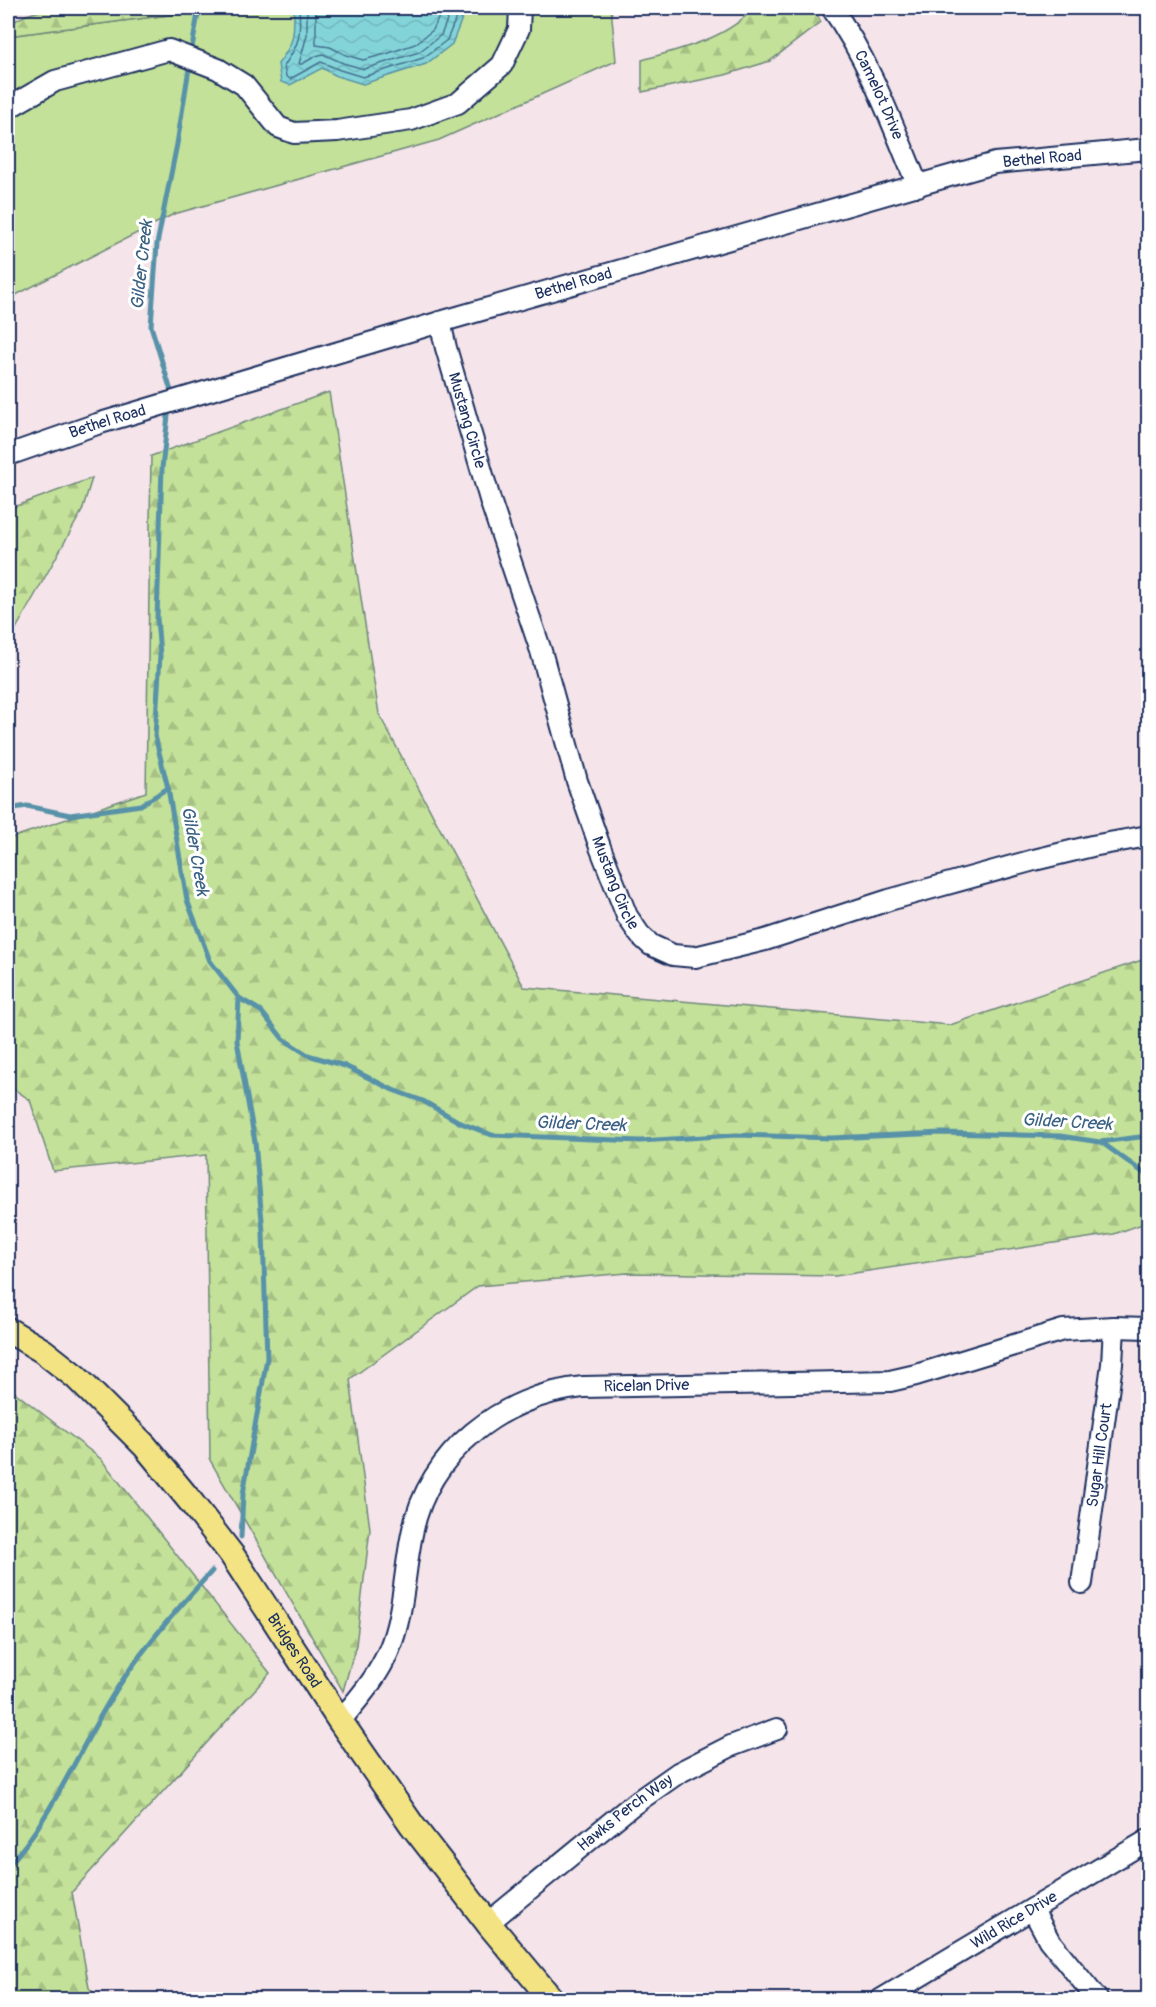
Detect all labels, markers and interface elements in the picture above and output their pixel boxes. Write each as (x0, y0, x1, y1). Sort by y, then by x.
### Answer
street label: Camelot Drive (850, 47, 908, 143)
street label: Bethel Road (1002, 145, 1083, 172)
water label: Gilder Creek (126, 218, 158, 311)
street label: Bethel Road (533, 263, 614, 304)
street label: Mustang Circle (444, 370, 490, 471)
street label: Bethel Road (66, 400, 148, 443)
water label: Gilder Creek (176, 805, 214, 899)
street label: Mustang Circle (587, 834, 643, 934)
water label: Gilder Creek (1021, 1108, 1114, 1136)
water label: Gilder Creek (536, 1111, 628, 1137)
street label: Ricelan Drive (603, 1375, 690, 1397)
street label: Sugar Hill Court (1082, 1401, 1117, 1509)
street label: Bridges Road (263, 1610, 326, 1692)
street label: Hawks Perch Way (573, 1770, 677, 1856)
street label: Wild Rice Drive (967, 1886, 1061, 1954)

